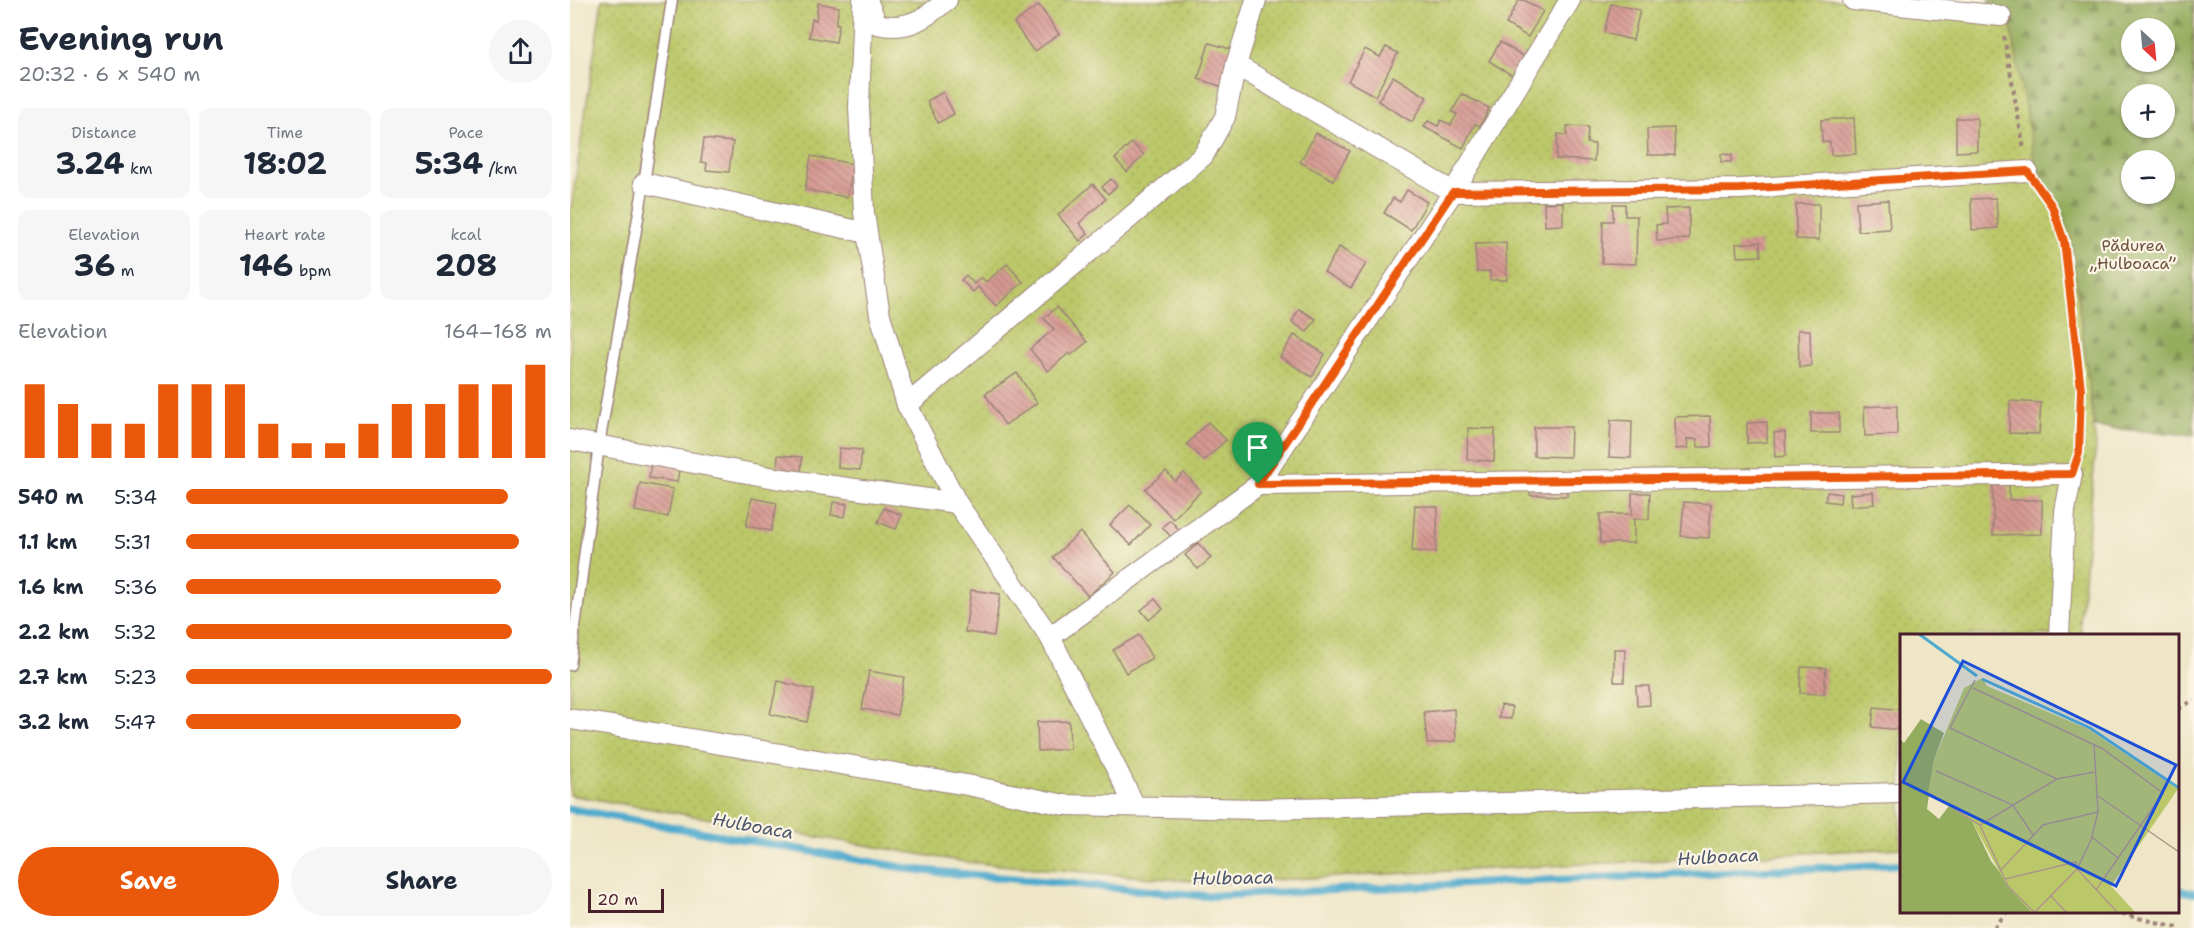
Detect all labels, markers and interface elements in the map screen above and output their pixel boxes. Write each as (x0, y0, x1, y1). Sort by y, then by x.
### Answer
text: Evening run (18, 16, 224, 61)
north arrow (2121, 18, 2175, 72)
map controls (2121, 18, 2175, 204)
button: share (489, 20, 552, 83)
text: 20:32 · 6 × 540 m (18, 61, 201, 87)
button: + (2121, 84, 2175, 138)
text: Distance (71, 122, 137, 143)
text: Time (267, 122, 303, 143)
text: Pace (448, 122, 484, 143)
text: 3.24 (55, 143, 125, 184)
text: 18:02 (243, 143, 327, 184)
text: 5:34 (415, 143, 483, 184)
button: − (2121, 150, 2175, 204)
text: km (125, 158, 153, 179)
text: /km (483, 158, 517, 179)
text: Elevation (68, 224, 140, 245)
text: Heart rate (244, 224, 326, 245)
text: kcal (450, 224, 482, 245)
park label: Pădurea „Hulboaca” (2089, 235, 2176, 274)
text: 36 (73, 245, 115, 286)
text: 146 (239, 245, 294, 286)
text: 208 (435, 245, 497, 286)
text: m (115, 260, 135, 281)
text: bpm (294, 260, 331, 281)
text: Elevation (18, 318, 108, 344)
text: 164–168 m (444, 318, 552, 344)
pin (1232, 422, 1283, 484)
icon: arrive (1241, 431, 1274, 464)
text: 540 m (18, 484, 83, 510)
text: 5:34 (114, 484, 157, 510)
text: 1.1 km (18, 529, 77, 555)
text: 5:31 (114, 529, 151, 555)
text: 1.6 km (18, 574, 84, 600)
text: 5:36 (114, 574, 157, 600)
text: 2.2 km (18, 619, 89, 645)
text: 5:32 (114, 619, 157, 645)
inset map (1900, 634, 2179, 913)
text: 2.7 km (18, 664, 87, 690)
text: 5:23 (114, 664, 157, 690)
text: 3.2 km (18, 709, 89, 735)
text: 5:47 (114, 709, 156, 735)
water label: Hulboaca (711, 807, 795, 845)
water label: Hulboaca (1676, 843, 1760, 871)
button: Save (18, 847, 279, 916)
button: Share (291, 847, 552, 916)
water label: Hulboaca (1192, 865, 1274, 891)
scale bar (588, 886, 664, 914)
text: 20 m (597, 889, 638, 910)

